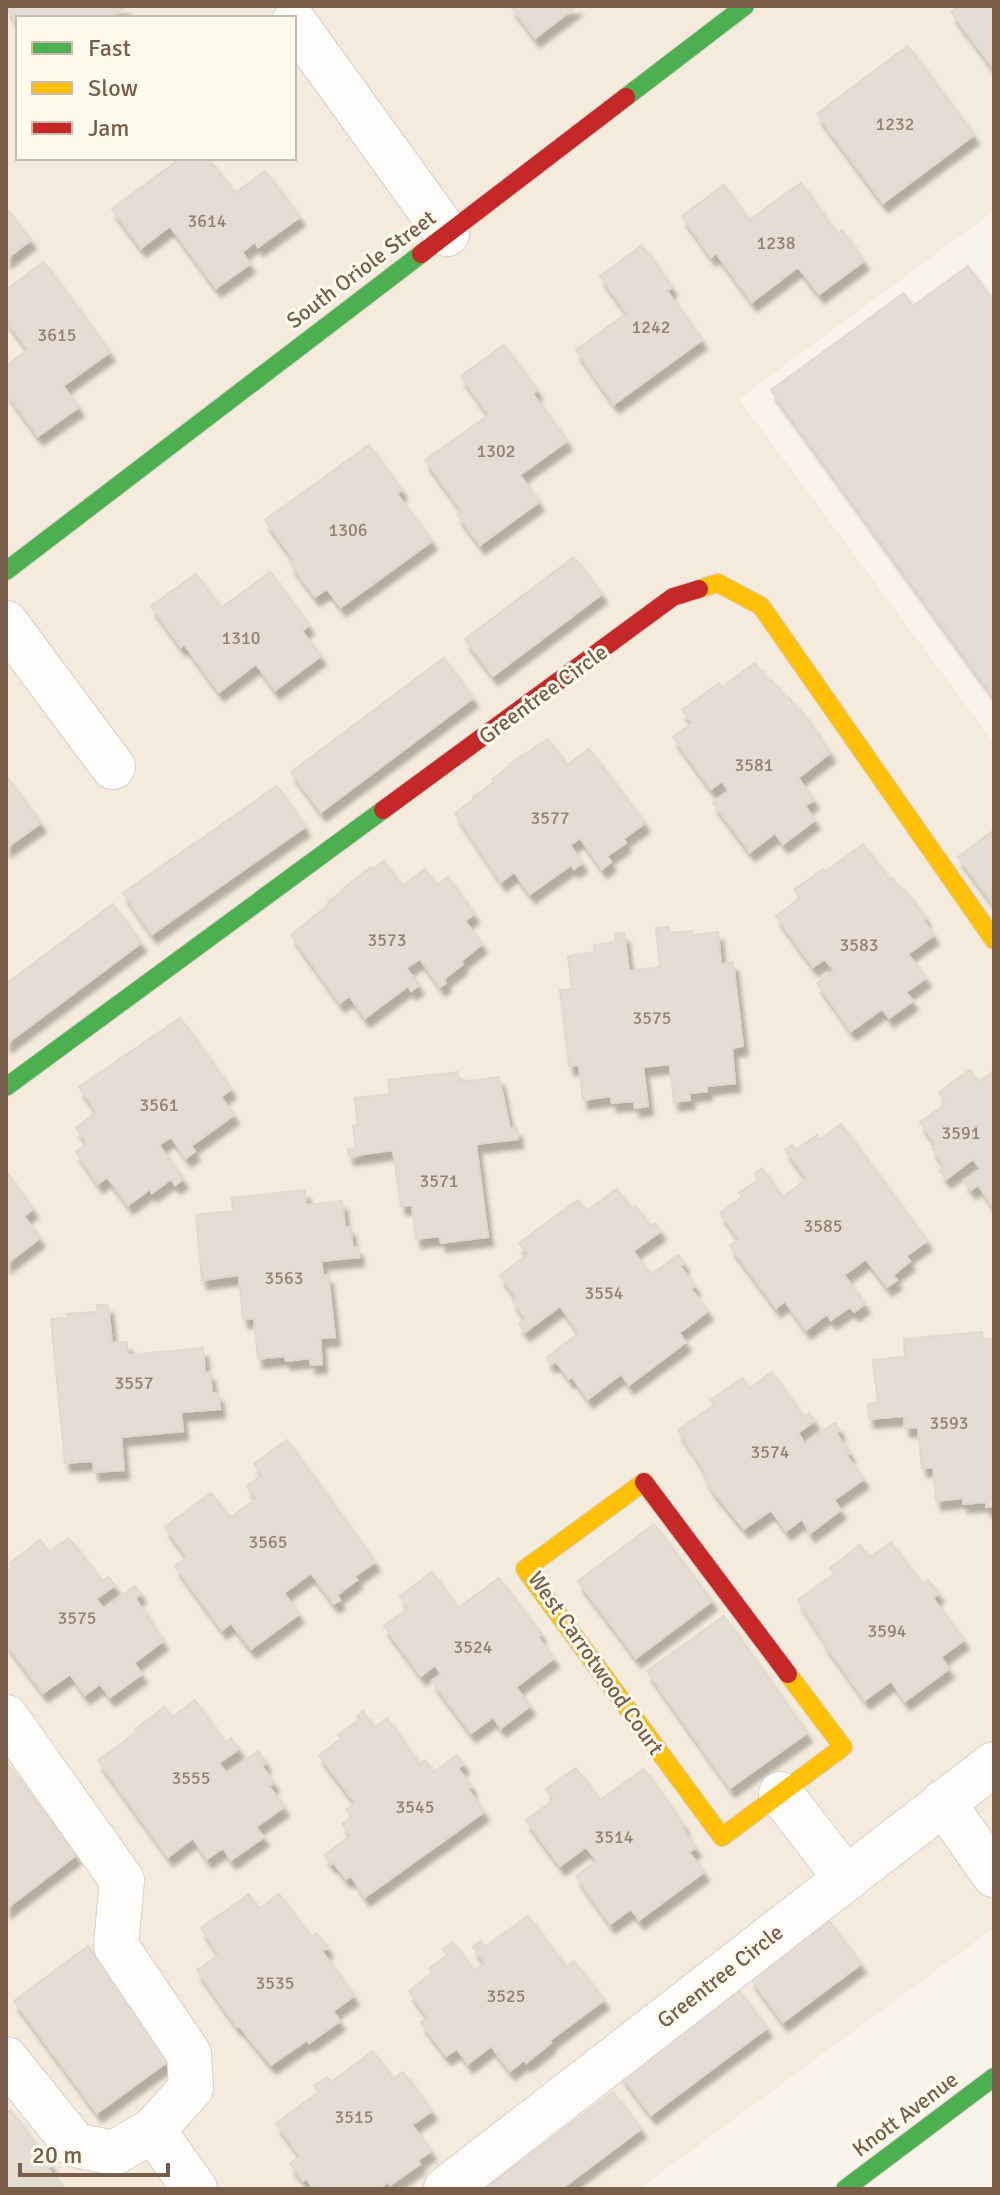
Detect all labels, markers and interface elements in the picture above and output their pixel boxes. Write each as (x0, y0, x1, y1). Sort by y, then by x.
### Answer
legend (16, 16, 296, 160)
text: Fast (88, 33, 131, 63)
text: Slow (88, 73, 138, 103)
text: Jam (88, 113, 129, 143)
house number: 1232 (876, 113, 914, 135)
street label: South Oriole Street (281, 204, 441, 334)
house number: 3614 (188, 210, 227, 232)
house number: 1238 (757, 232, 795, 254)
house number: 1242 (632, 316, 670, 338)
house number: 3615 (38, 324, 76, 346)
house number: 1302 (477, 440, 515, 462)
house number: 1306 (329, 519, 367, 541)
house number: 1310 (222, 627, 260, 649)
street label: Greentree Circle (473, 638, 613, 750)
house number: 3581 (735, 754, 773, 776)
house number: 3577 (531, 807, 569, 829)
house number: 3573 (368, 929, 406, 951)
house number: 3583 (840, 934, 878, 956)
house number: 3575 (633, 1007, 671, 1029)
house number: 3561 (140, 1094, 178, 1116)
house number: 3591 (942, 1122, 980, 1144)
house number: 3571 (420, 1170, 458, 1192)
house number: 3585 (804, 1215, 842, 1237)
house number: 3563 (265, 1267, 303, 1289)
house number: 3554 (585, 1282, 624, 1304)
house number: 3557 (115, 1372, 153, 1394)
house number: 3593 (930, 1412, 968, 1434)
house number: 3574 (751, 1441, 790, 1463)
house number: 3565 (249, 1531, 287, 1553)
street label: West Carrotwood Court (522, 1566, 670, 1760)
house number: 3575 (58, 1607, 96, 1629)
house number: 3594 (868, 1620, 907, 1642)
house number: 3524 (454, 1636, 493, 1658)
house number: 3555 (172, 1767, 210, 1789)
house number: 3545 (396, 1796, 434, 1818)
house number: 3514 (595, 1826, 634, 1848)
street label: Greentree Circle (652, 1918, 788, 2034)
house number: 3535 (256, 1972, 294, 1994)
house number: 3525 (487, 1985, 525, 2007)
street label: Knott Avenue (847, 2065, 963, 2163)
house number: 3515 (335, 2106, 373, 2128)
scale bar (20, 2127, 168, 2177)
text: 20 m (32, 2140, 82, 2170)

